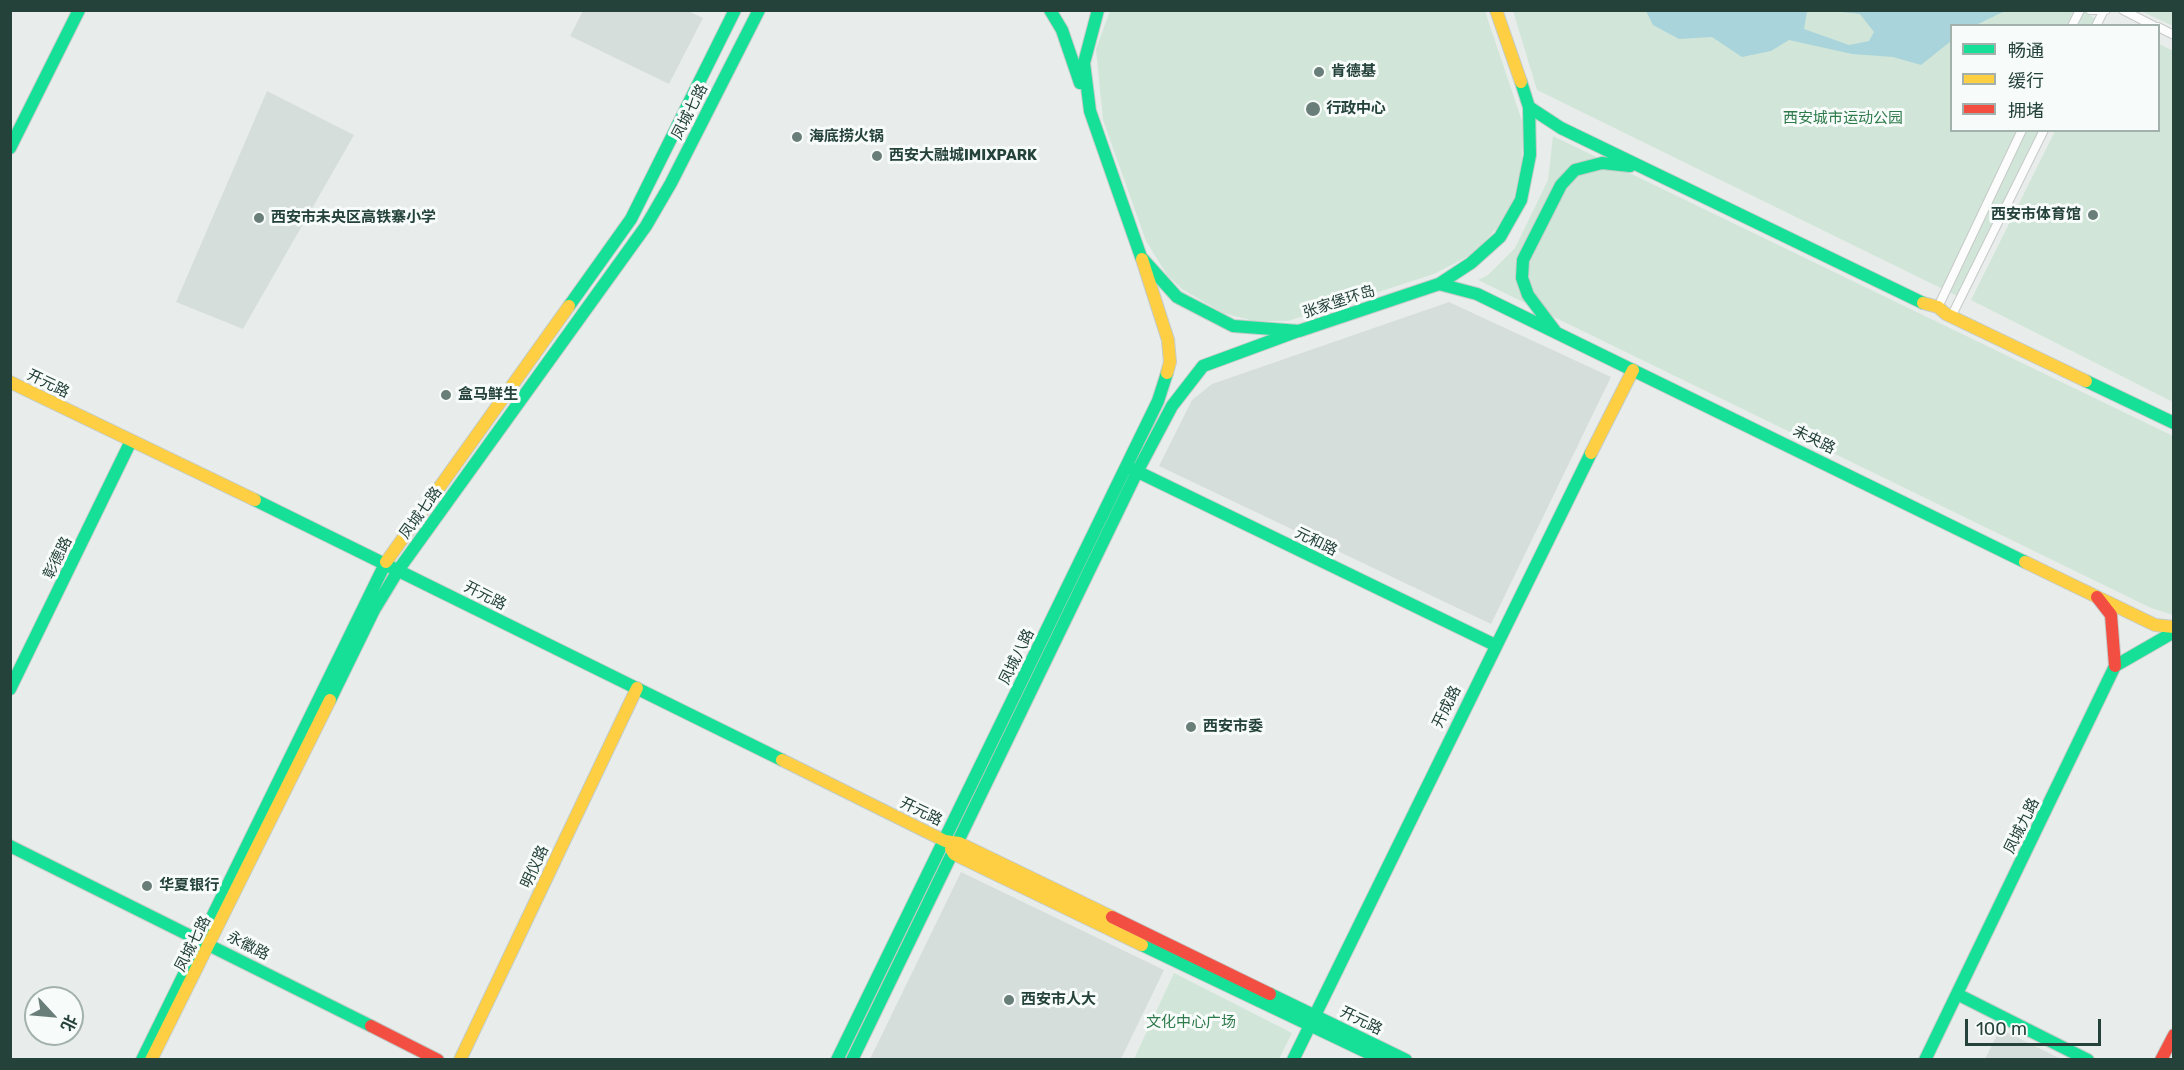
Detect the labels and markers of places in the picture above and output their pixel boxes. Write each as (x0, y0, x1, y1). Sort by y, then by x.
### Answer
place label: 肯德基 (1331, 63, 1376, 81)
marker: 肯德基 (1312, 65, 1326, 79)
marker: 行政中心 (1304, 100, 1322, 118)
place label: 行政中心 (1326, 100, 1386, 118)
place label: 海底捞火锅 (809, 128, 884, 146)
marker: 海底捞火锅 (790, 130, 804, 144)
place label: 西安大融城IMIXPARK (889, 147, 1037, 165)
marker: 西安大融城IMIXPARK (870, 149, 884, 163)
place label: 西安市体育馆 (1991, 206, 2081, 224)
marker: 西安市体育馆 (2086, 208, 2100, 222)
place label: 西安市未央区高铁寨小学 (271, 209, 436, 227)
marker: 西安市未央区高铁寨小学 (252, 211, 266, 225)
place label: 盒马鲜生 (458, 386, 518, 404)
marker: 盒马鲜生 (439, 388, 453, 402)
place label: 西安市委 (1203, 718, 1263, 736)
marker: 西安市委 (1184, 720, 1198, 734)
place label: 华夏银行 (159, 877, 219, 895)
marker: 华夏银行 (140, 879, 154, 893)
place label: 西安市人大 (1021, 991, 1096, 1009)
marker: 西安市人大 (1002, 993, 1016, 1007)

